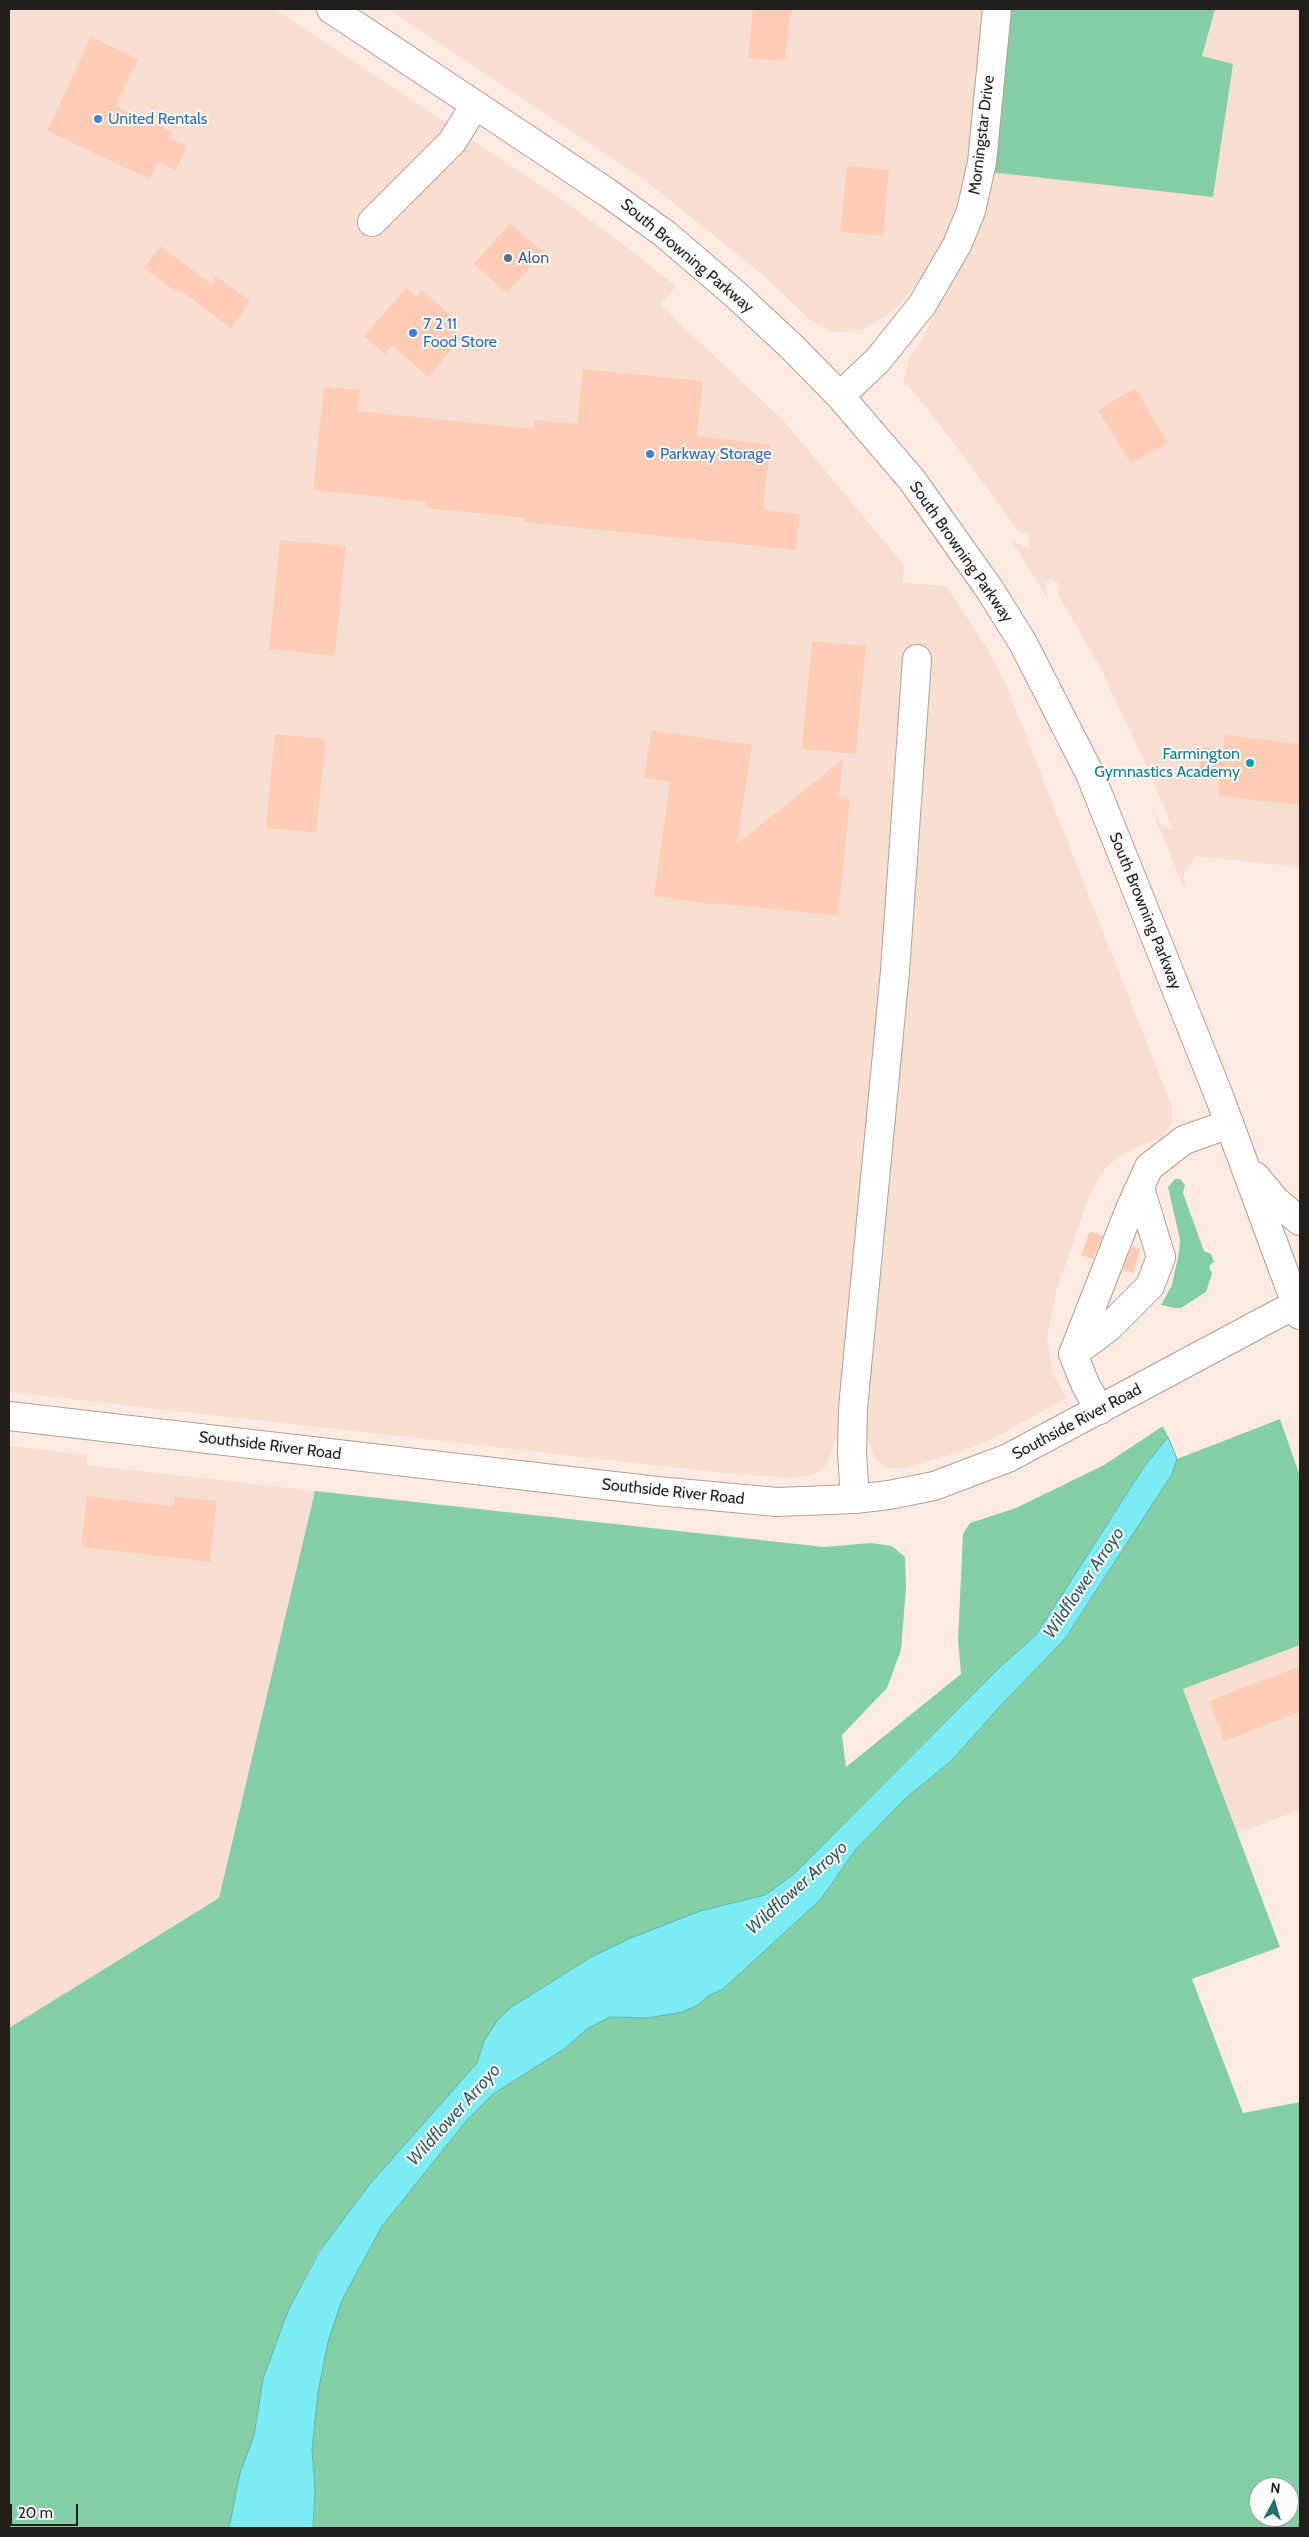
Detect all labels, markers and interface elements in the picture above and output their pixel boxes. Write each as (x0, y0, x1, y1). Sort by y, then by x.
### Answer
street label: Morningstar Drive (965, 74, 999, 196)
place label: United Rentals (108, 109, 207, 129)
marker: United Rentals (92, 113, 104, 125)
street label: South Browning Parkway (617, 195, 757, 317)
place label: Alon (518, 248, 549, 268)
marker: Alon (502, 252, 514, 264)
place label: 7 2 11 Food Store (423, 314, 497, 352)
marker: 7 2 11 Food Store (407, 327, 419, 339)
place label: Parkway Storage (660, 444, 771, 464)
marker: Parkway Storage (644, 448, 656, 460)
street label: South Browning Parkway (905, 478, 1017, 626)
place label: Farmington Gymnastics Academy (1094, 744, 1240, 782)
marker: Farmington Gymnastics Academy (1244, 757, 1256, 769)
street label: South Browning Parkway (1105, 830, 1185, 992)
street label: Southside River Road (1009, 1380, 1145, 1464)
street label: Southside River Road (198, 1428, 342, 1464)
street label: Southside River Road (601, 1475, 745, 1509)
water label: Wildflower Arroyo (1039, 1523, 1129, 1643)
water label: Wildflower Arroyo (742, 1837, 852, 1939)
water label: Wildflower Arroyo (403, 2060, 505, 2170)
north arrow (1249, 2477, 1299, 2527)
text: N (1270, 2479, 1281, 2498)
scale bar (12, 2494, 80, 2526)
text: 20 m (18, 2504, 53, 2522)

